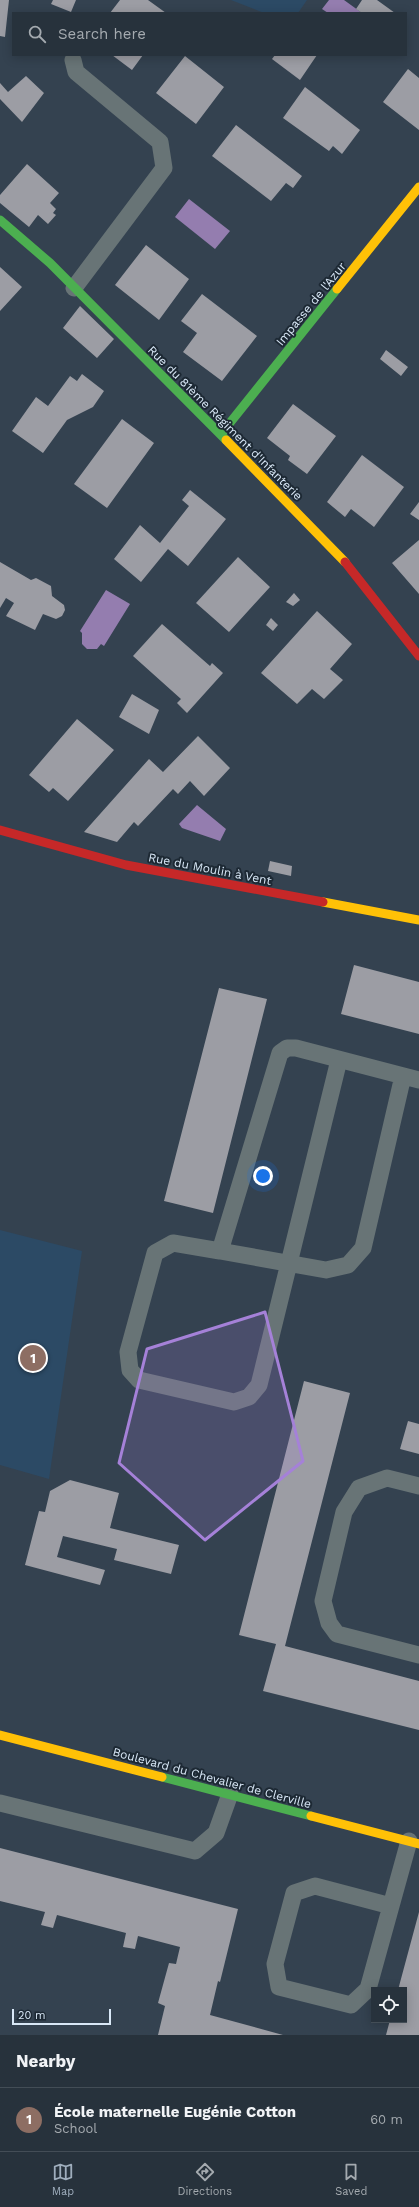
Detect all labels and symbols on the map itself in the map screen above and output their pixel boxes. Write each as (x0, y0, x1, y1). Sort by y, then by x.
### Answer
street label: Impasse de l'Azur (273, 259, 349, 348)
street label: Rue du 81ème Régiment d'Infanterie (145, 343, 305, 503)
street label: Rue du Moulin à Vent (147, 850, 273, 888)
your location (253, 1166, 273, 1186)
pin: 1 (20, 1343, 46, 1373)
street label: Boulevard du Chevalier de Clerville (111, 1745, 313, 1811)
scale bar (12, 2007, 111, 2026)

